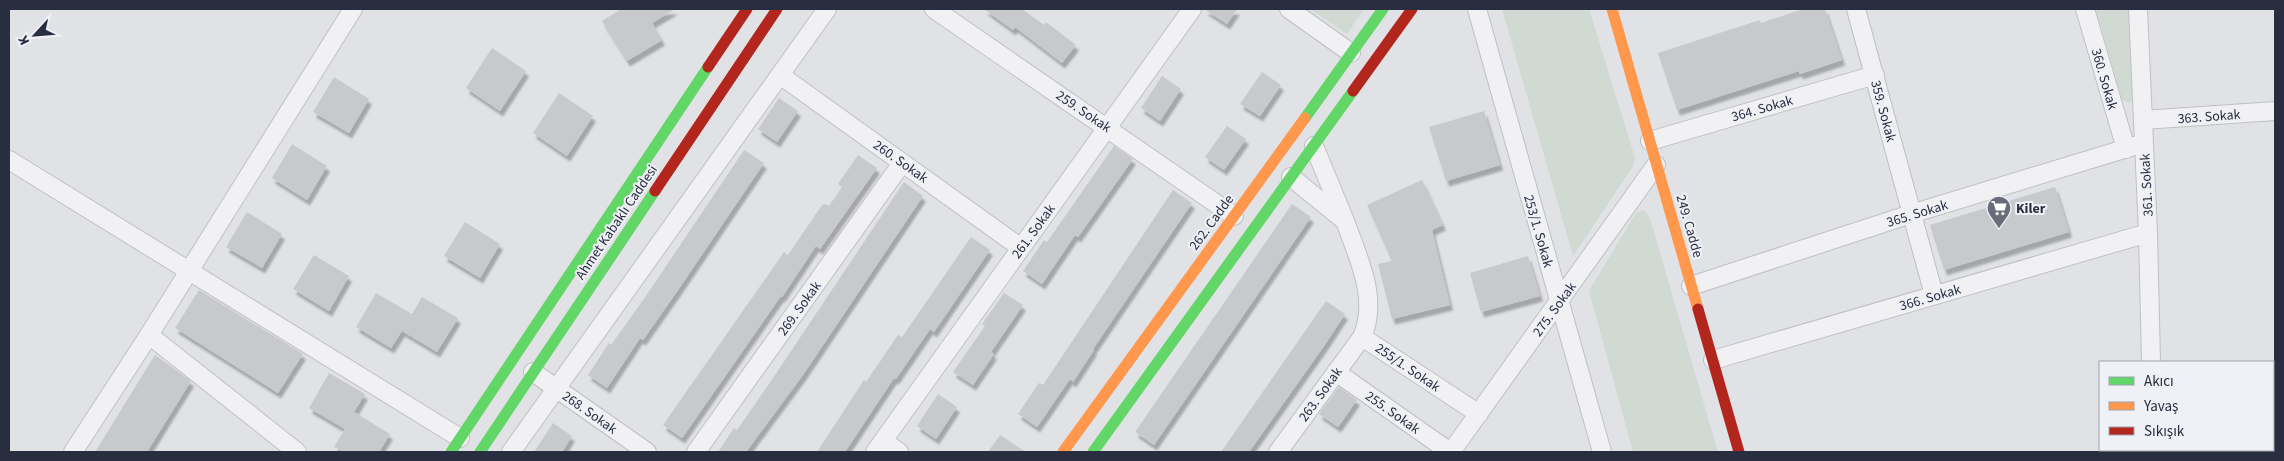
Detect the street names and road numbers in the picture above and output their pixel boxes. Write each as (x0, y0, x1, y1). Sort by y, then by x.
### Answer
street label: 360. Sokak (2086, 46, 2122, 112)
street label: 359. Sokak (1865, 78, 1901, 144)
street label: 259. Sokak (1052, 86, 1115, 138)
street label: 364. Sokak (1729, 91, 1795, 127)
street label: 363. Sokak (2177, 105, 2241, 129)
street label: 260. Sokak (869, 136, 932, 188)
street label: 361. Sokak (2135, 153, 2159, 217)
street label: Ahmet Kabaklı Caddesi (571, 161, 663, 284)
street label: 262. Cadde (1185, 190, 1239, 255)
street label: 249. Cadde (1671, 192, 1708, 260)
street label: 253/1. Sokak (1518, 193, 1558, 270)
street label: 365. Sokak (1884, 195, 1950, 233)
street label: 261. Sokak (1007, 200, 1060, 263)
street label: 269. Sokak (773, 277, 826, 340)
street label: 275. Sokak (1528, 278, 1581, 341)
street label: 366. Sokak (1897, 280, 1963, 316)
street label: 255/1. Sokak (1371, 339, 1444, 397)
street label: 263. Sokak (1294, 363, 1347, 426)
street label: 268. Sokak (558, 387, 621, 439)
street label: 255. Sokak (1361, 387, 1424, 439)

